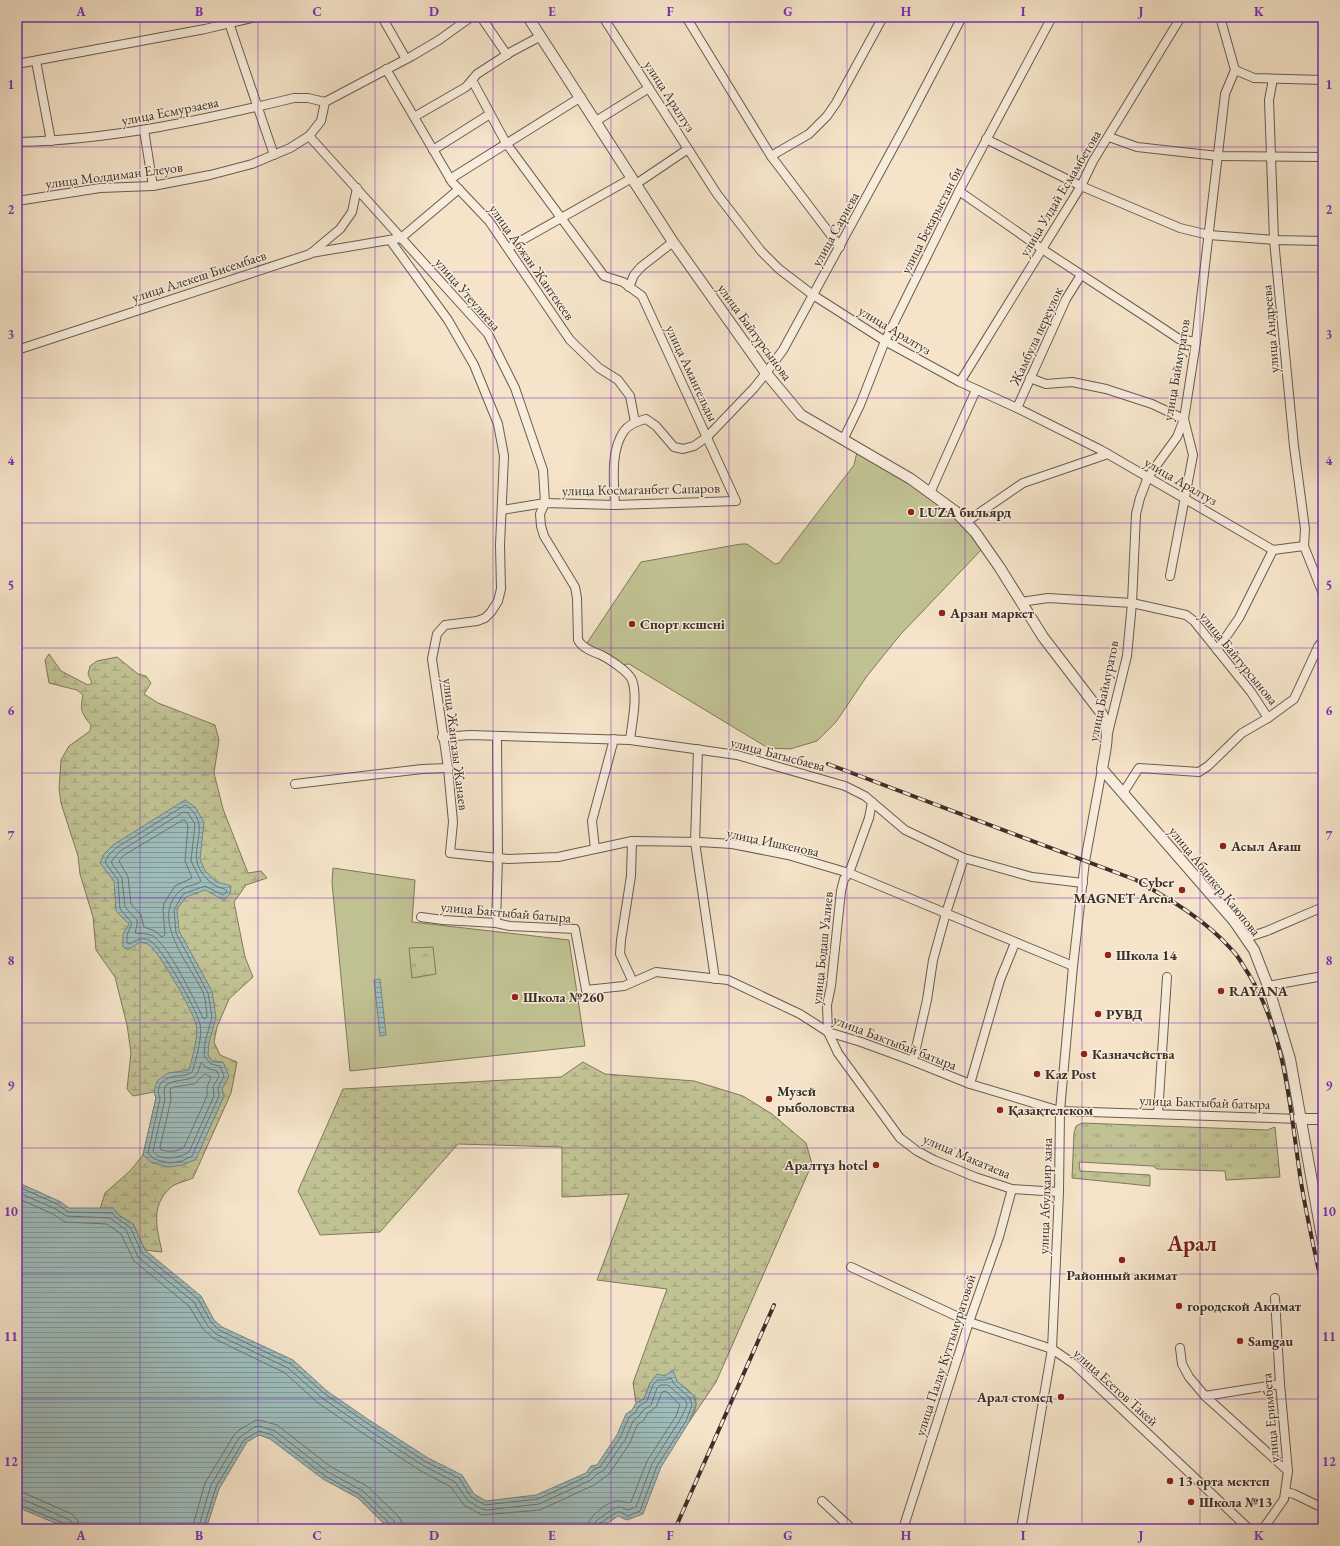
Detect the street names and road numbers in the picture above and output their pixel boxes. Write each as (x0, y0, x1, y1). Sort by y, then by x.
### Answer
street label: улица Аралтуз (640, 57, 700, 135)
street label: улица Есмурзаева (120, 93, 221, 129)
street label: улица Улдай Есмамбетова (1015, 126, 1105, 260)
street label: улица Молдиман Елеуов (44, 158, 184, 192)
street label: улица Бекарыстан би (896, 163, 966, 277)
street label: улица Сариева (807, 188, 863, 270)
street label: улица Абжан Жантекеев (485, 201, 579, 323)
street label: улица Алекеш Бисембаев (130, 246, 269, 306)
street label: улица Утеулиева (431, 254, 505, 335)
street label: улица Байтурсынова (714, 280, 796, 384)
street label: Жамбула переулок (1005, 284, 1067, 389)
street label: улица Андреева (1257, 284, 1283, 374)
street label: улица Аралтуз (855, 301, 935, 359)
street label: улица Баймуратов (1158, 318, 1194, 422)
street label: улица Амангельды (662, 322, 722, 424)
street label: улица Аралтуз (1141, 453, 1221, 509)
street label: улица Космаганбет Сапаров (562, 479, 720, 499)
street label: улица Байтурсынова (1196, 607, 1283, 709)
street label: улица Баймуратов (1084, 639, 1122, 743)
street label: улица Жангазы Жанаев (439, 677, 473, 811)
street label: улица Багысбаева (729, 733, 828, 775)
street label: улица Абдикер Каюпова (1165, 822, 1265, 940)
street label: улица Ишкенова (725, 823, 821, 861)
street label: улица Бодаш Уалиев (807, 891, 837, 1005)
street label: улица Бактыбай батыра (440, 897, 573, 927)
street label: улица Бактыбай батыра (831, 1010, 960, 1074)
street label: улица Бактыбай батыра (1139, 1091, 1271, 1113)
street label: улица Макатаева (920, 1129, 1014, 1183)
street label: улица Абулхаир хана (1034, 1137, 1056, 1255)
street label: улица Палау Куттымуратовой (910, 1271, 980, 1438)
street label: улица Есетов Такей (1070, 1344, 1163, 1430)
street label: улица Еримбета (1257, 1372, 1283, 1464)

